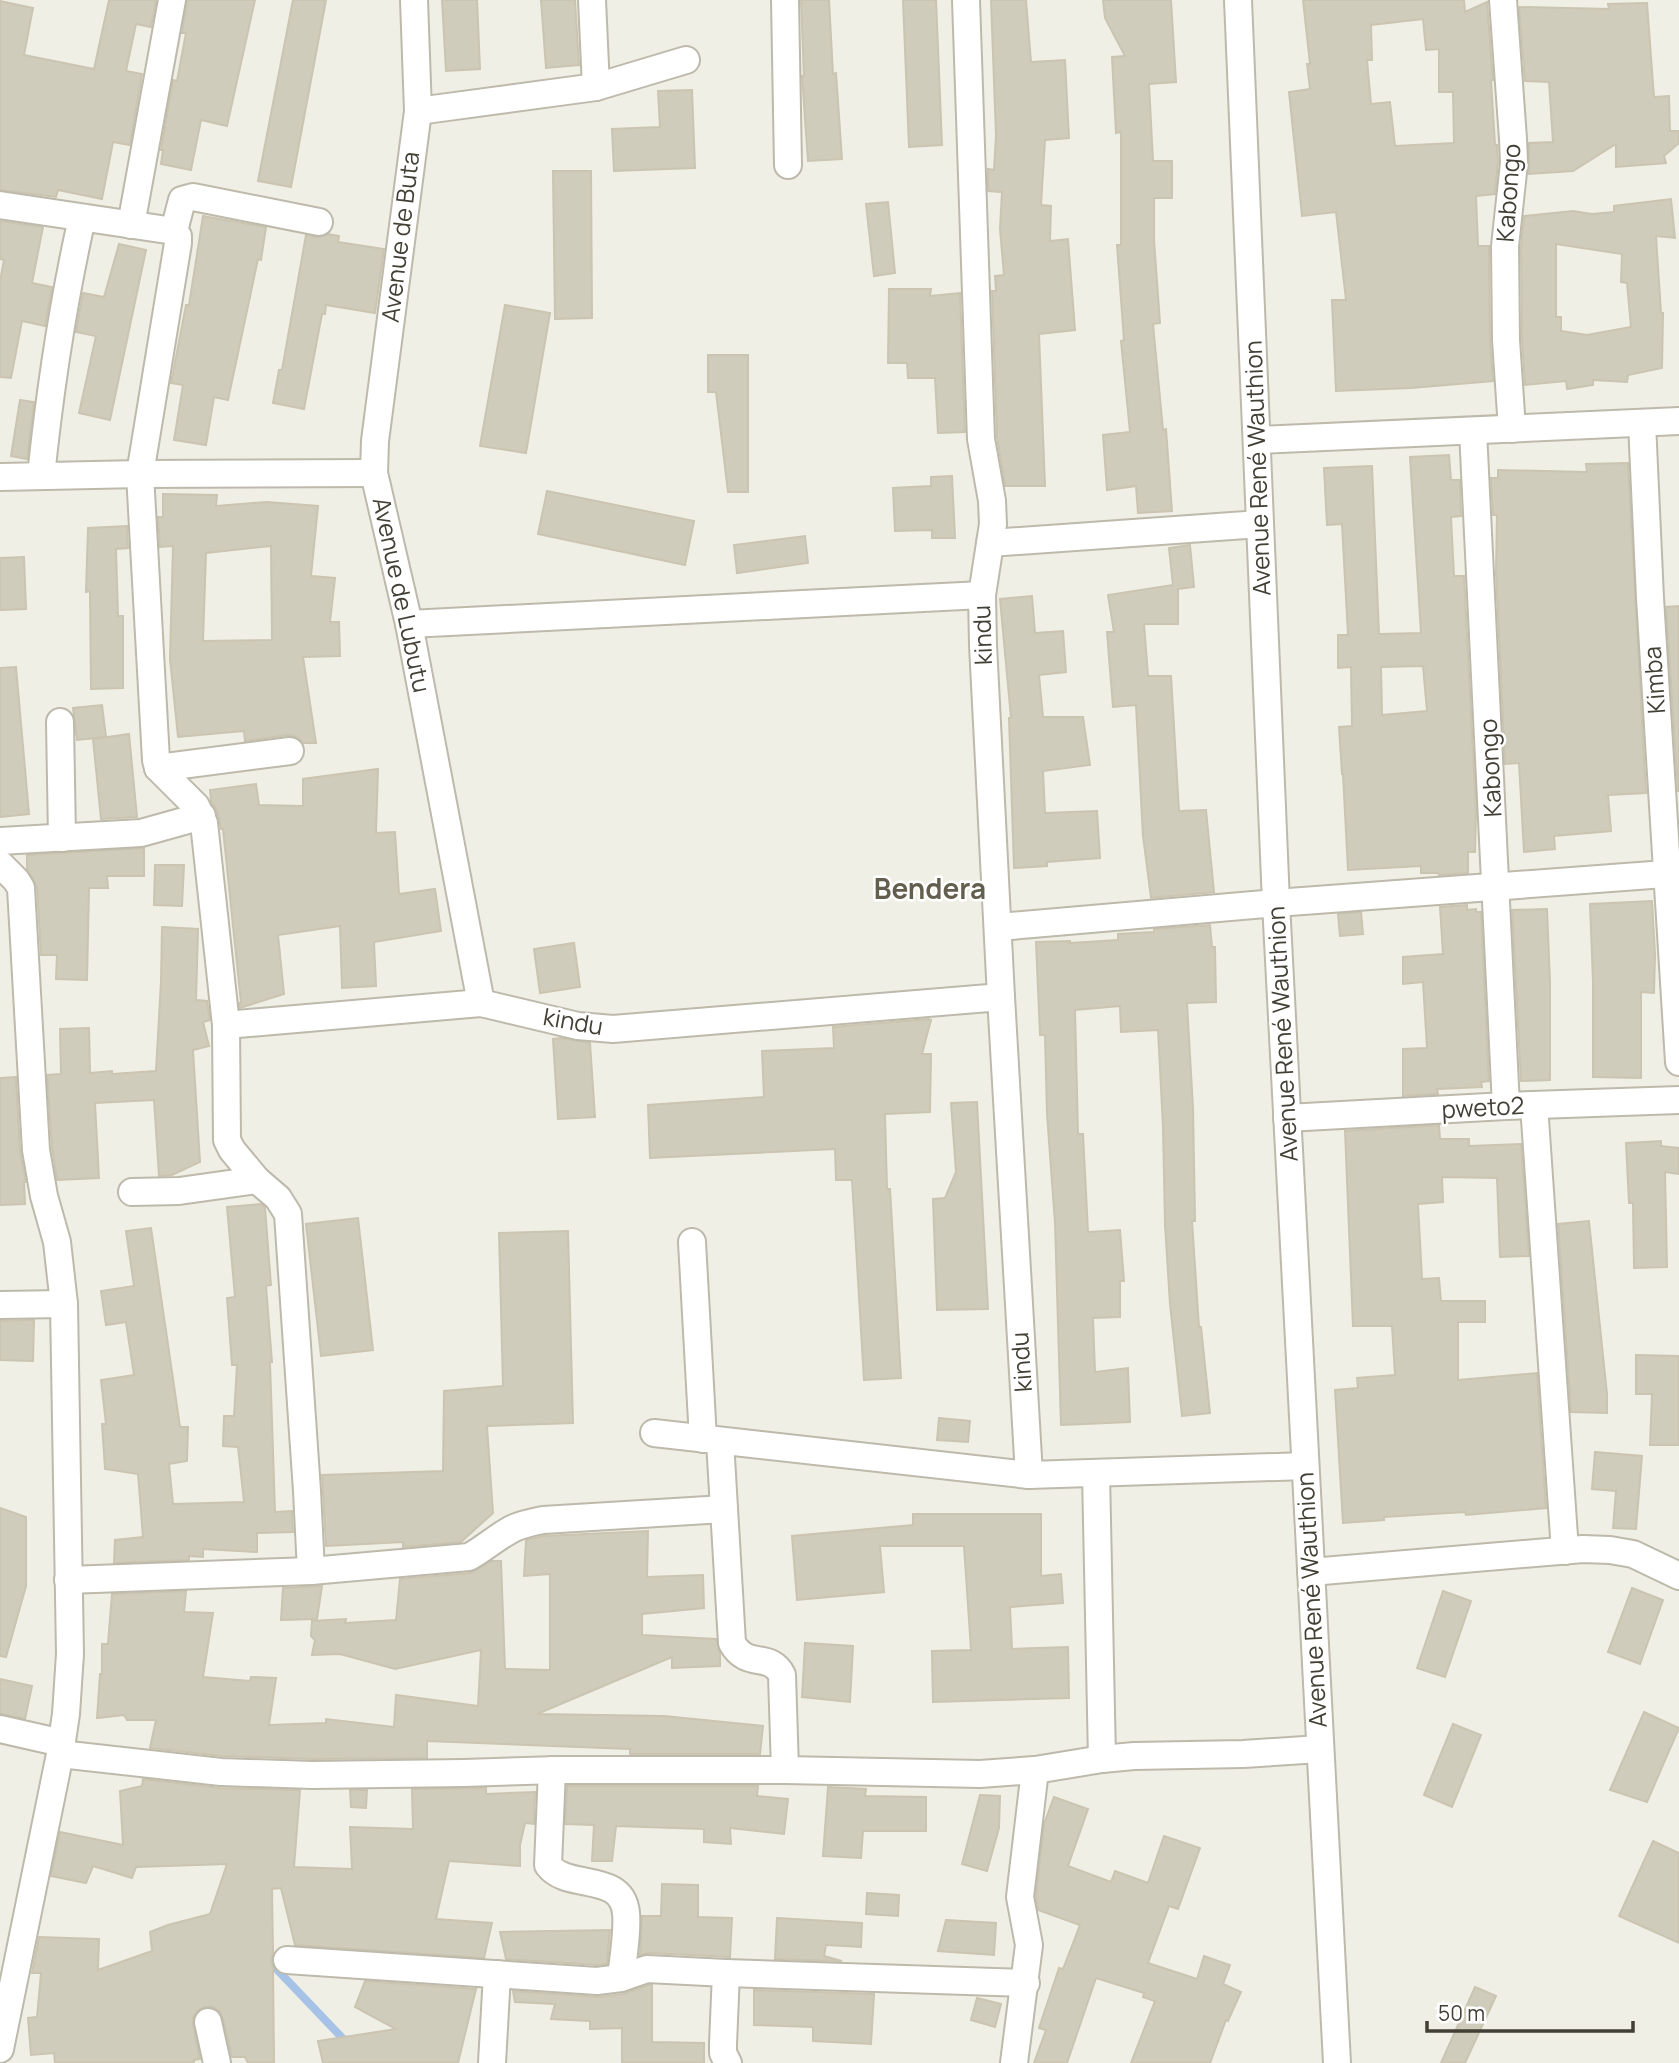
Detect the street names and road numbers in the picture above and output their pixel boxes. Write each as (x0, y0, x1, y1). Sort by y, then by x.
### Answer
street label: Kabongo (1488, 143, 1527, 243)
street label: Avenue de Buta (373, 149, 426, 324)
street label: Avenue René Wauthion (1236, 340, 1277, 596)
street label: Avenue de Lubutu (366, 494, 439, 695)
street label: kindu (964, 604, 999, 666)
street label: Kimba (1635, 645, 1672, 715)
street label: Kabongo (1470, 718, 1509, 818)
street label: Avenue René Wauthion (1258, 906, 1305, 1163)
street label: kindu (541, 999, 606, 1042)
street label: pweto2 (1441, 1088, 1525, 1125)
street label: kindu (1002, 1331, 1039, 1393)
street label: Avenue René Wauthion (1287, 1472, 1334, 1729)

